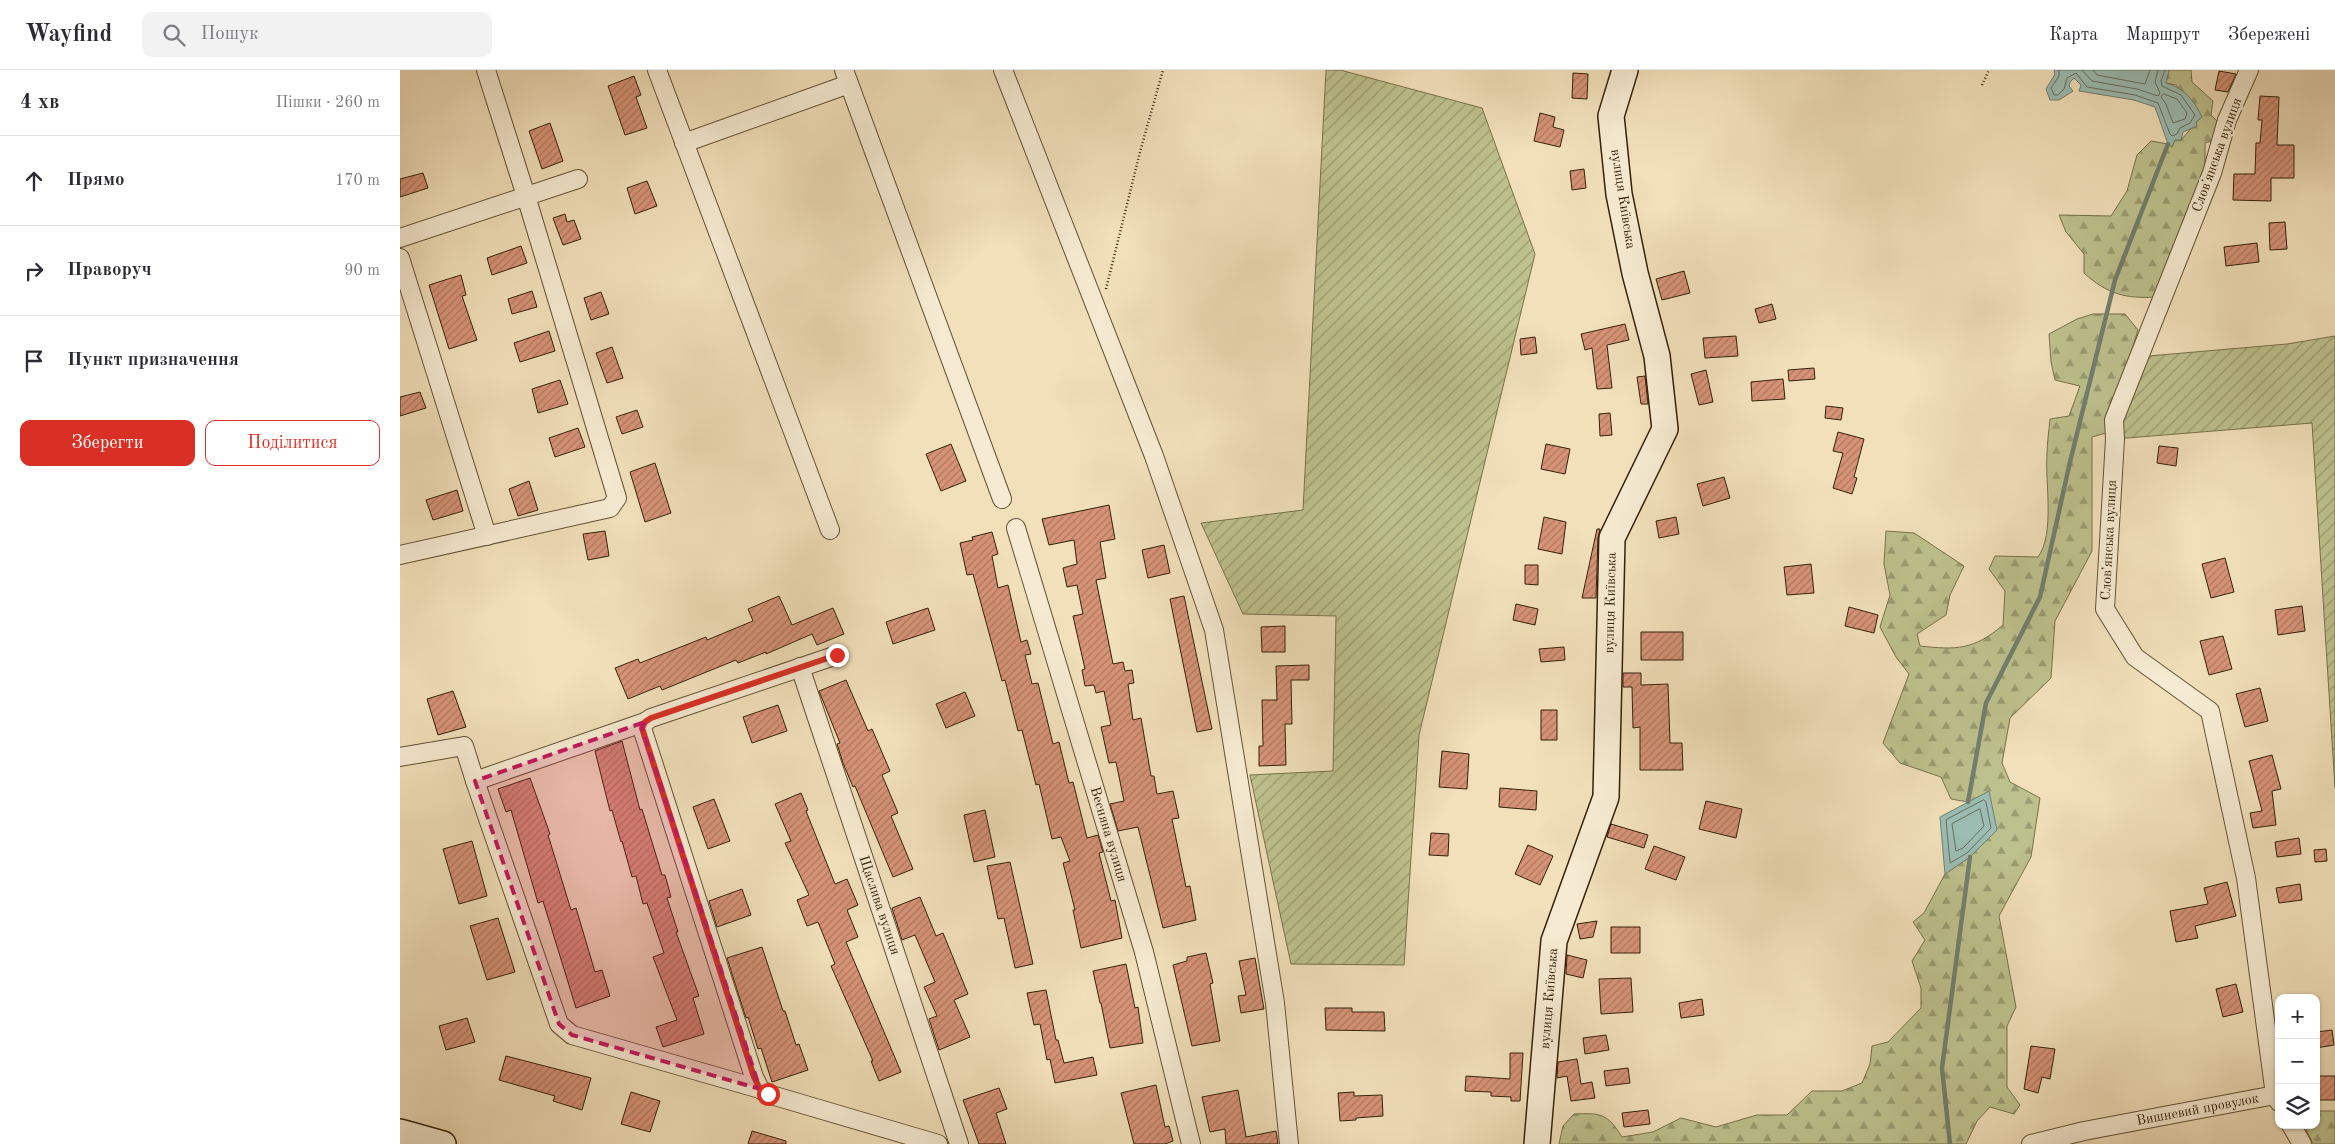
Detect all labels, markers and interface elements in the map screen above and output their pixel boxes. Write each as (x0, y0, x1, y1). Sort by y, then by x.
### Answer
search box (142, 12, 492, 57)
icon: search (160, 21, 188, 49)
text: Wayfind (25, 23, 112, 47)
text: Пошук (200, 25, 259, 44)
text: Карта (2049, 26, 2098, 44)
text: Маршрут (2126, 26, 2200, 44)
text: Збережені (2228, 26, 2310, 44)
text: 4 хв (20, 92, 59, 113)
text: Пішки · 260 m (276, 95, 380, 111)
street label: Словʼянська вулиця (2190, 96, 2244, 214)
street label: вулиця Київська (1608, 148, 1638, 250)
icon: ahead (20, 167, 48, 195)
text: Прямо (67, 171, 125, 190)
text: 170 m (335, 173, 380, 189)
icon: right (20, 257, 48, 285)
text: Праворуч (67, 261, 152, 280)
text: 90 m (344, 263, 380, 279)
icon: arrive (20, 347, 48, 375)
text: Пункт призначення (67, 351, 239, 370)
button: Зберегти (20, 420, 195, 466)
button: Поділитися (205, 420, 380, 466)
street label: Словʼянська вулиця (2099, 479, 2119, 601)
street label: вулиця Київська (1602, 552, 1619, 654)
route end (826, 644, 849, 667)
street label: Весняна вулиця (1088, 785, 1129, 884)
street label: Щаслива вулиця (856, 854, 902, 957)
street label: вулиця Київська (1538, 947, 1560, 1050)
map controls (2275, 994, 2320, 1129)
button: + (2275, 994, 2320, 1039)
button: − (2275, 1039, 2320, 1084)
route start (757, 1083, 780, 1106)
button: layers (2275, 1084, 2320, 1129)
street label: Вишневий провулок (2135, 1091, 2260, 1128)

